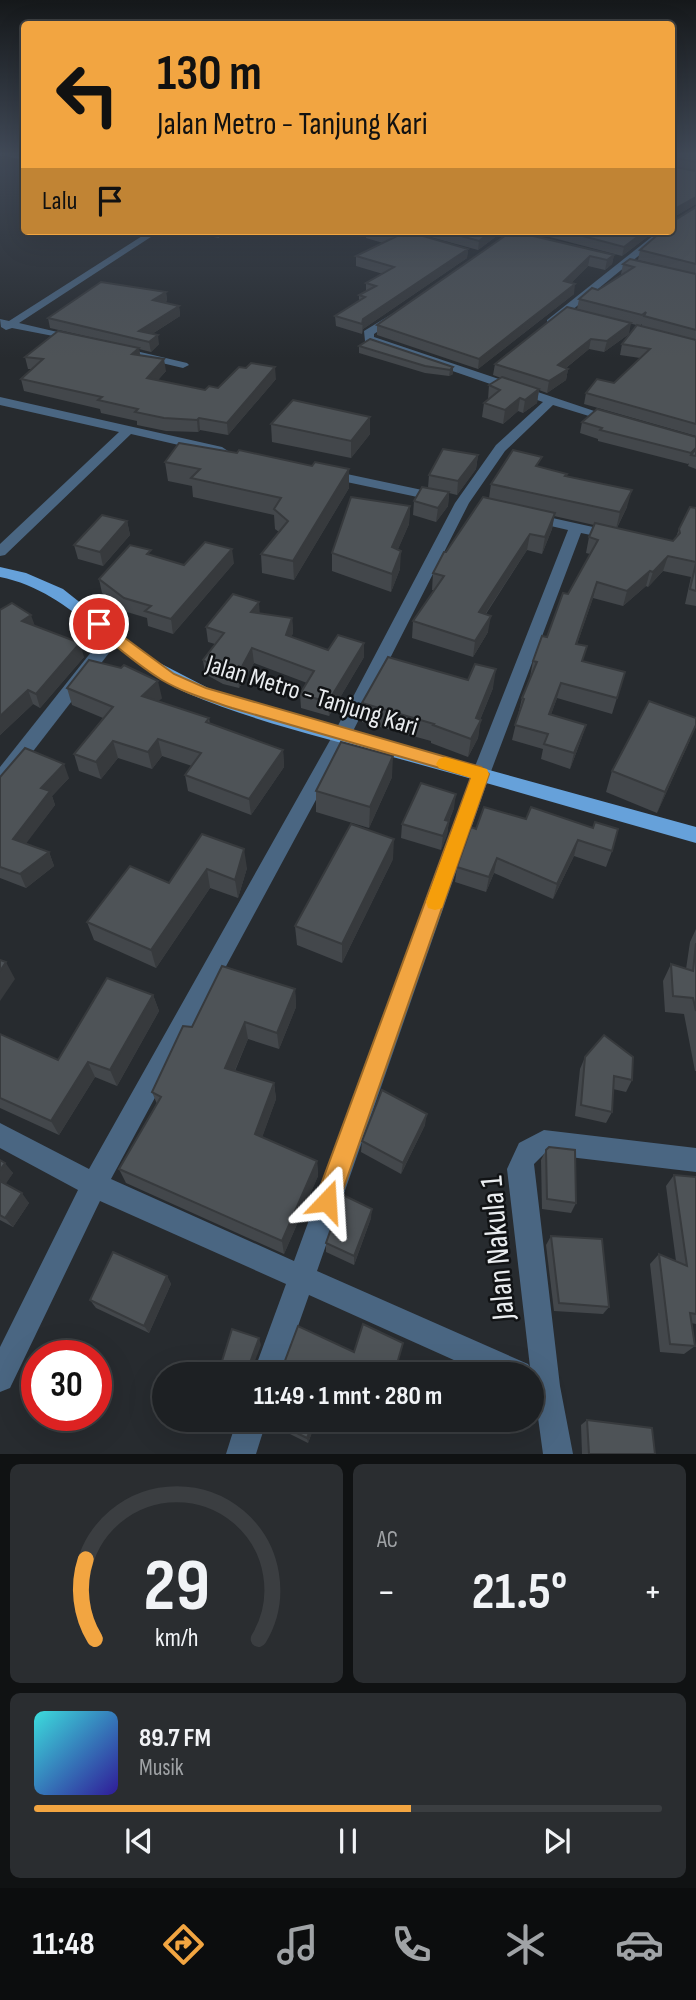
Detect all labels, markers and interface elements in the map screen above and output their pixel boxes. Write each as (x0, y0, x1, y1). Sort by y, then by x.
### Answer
text: 130 m (157, 45, 262, 104)
icon: left (42, 49, 133, 140)
text: Jalan Metro - Tanjung Kari (157, 105, 428, 144)
icon: arrive (91, 182, 129, 220)
text: Lalu (42, 186, 77, 217)
pin (69, 594, 129, 654)
icon: arrive (80, 605, 118, 643)
street label: Jalan Metro - Tanjung Kari (201, 649, 422, 743)
position arrow (290, 1164, 364, 1238)
street label: Jalan Nakula 1 (472, 1174, 524, 1323)
speed limit sign: 30 (21, 1340, 112, 1431)
text: 11:49 · 1 mnt · 280 m (254, 1381, 442, 1412)
text: AC (377, 1526, 398, 1554)
text: 29 (143, 1544, 210, 1632)
text: 21.5° (472, 1561, 567, 1624)
text: − (377, 1570, 396, 1615)
text: + (643, 1570, 662, 1615)
text: km/h (155, 1623, 198, 1654)
text: 89.7 FM (139, 1723, 211, 1754)
text: Musik (139, 1754, 184, 1782)
icon: previous (120, 1822, 158, 1860)
icon: pause (329, 1822, 367, 1860)
icon: next (538, 1822, 576, 1860)
icon: directions (159, 1920, 208, 1969)
icon: music (273, 1920, 322, 1969)
icon: phone (387, 1920, 436, 1969)
icon: climate (501, 1920, 550, 1969)
icon: car (615, 1920, 664, 1969)
text: 11:48 (32, 1925, 95, 1964)

